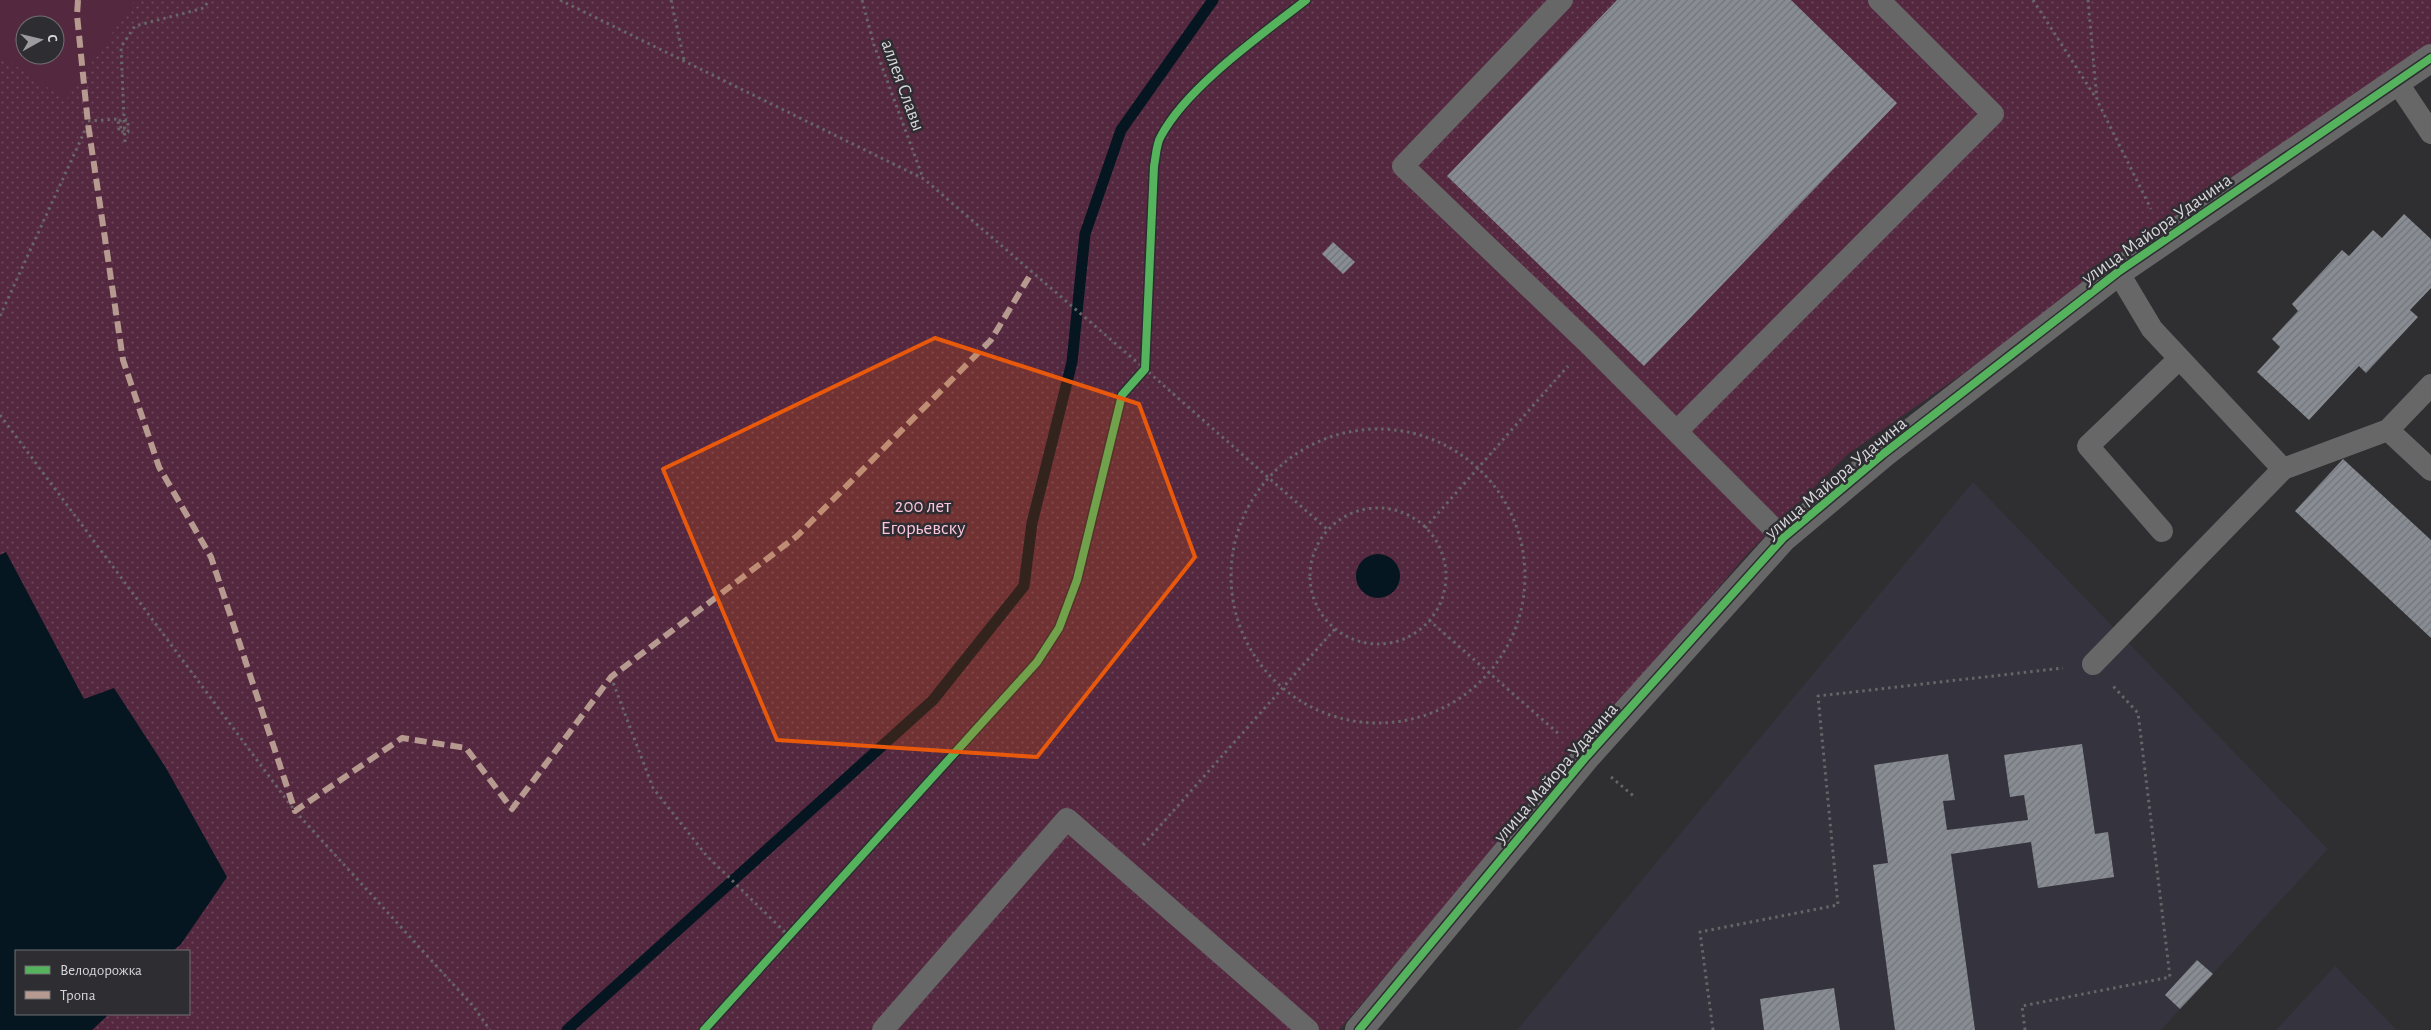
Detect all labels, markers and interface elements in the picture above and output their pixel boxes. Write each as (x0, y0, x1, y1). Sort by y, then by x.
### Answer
north arrow (15, 15, 65, 65)
text: С (44, 34, 59, 43)
street label: аллея Славы (877, 37, 928, 134)
street label: улица Майора Удачина (2078, 170, 2236, 289)
street label: улица Майора Удачина (1761, 413, 1911, 543)
park label: 200 лет Егорьевску (881, 497, 965, 538)
street label: улица Майора Удачина (1490, 699, 1622, 847)
legend (15, 950, 190, 1015)
text: Велодорожка (60, 963, 142, 978)
text: Тропа (60, 988, 96, 1003)

